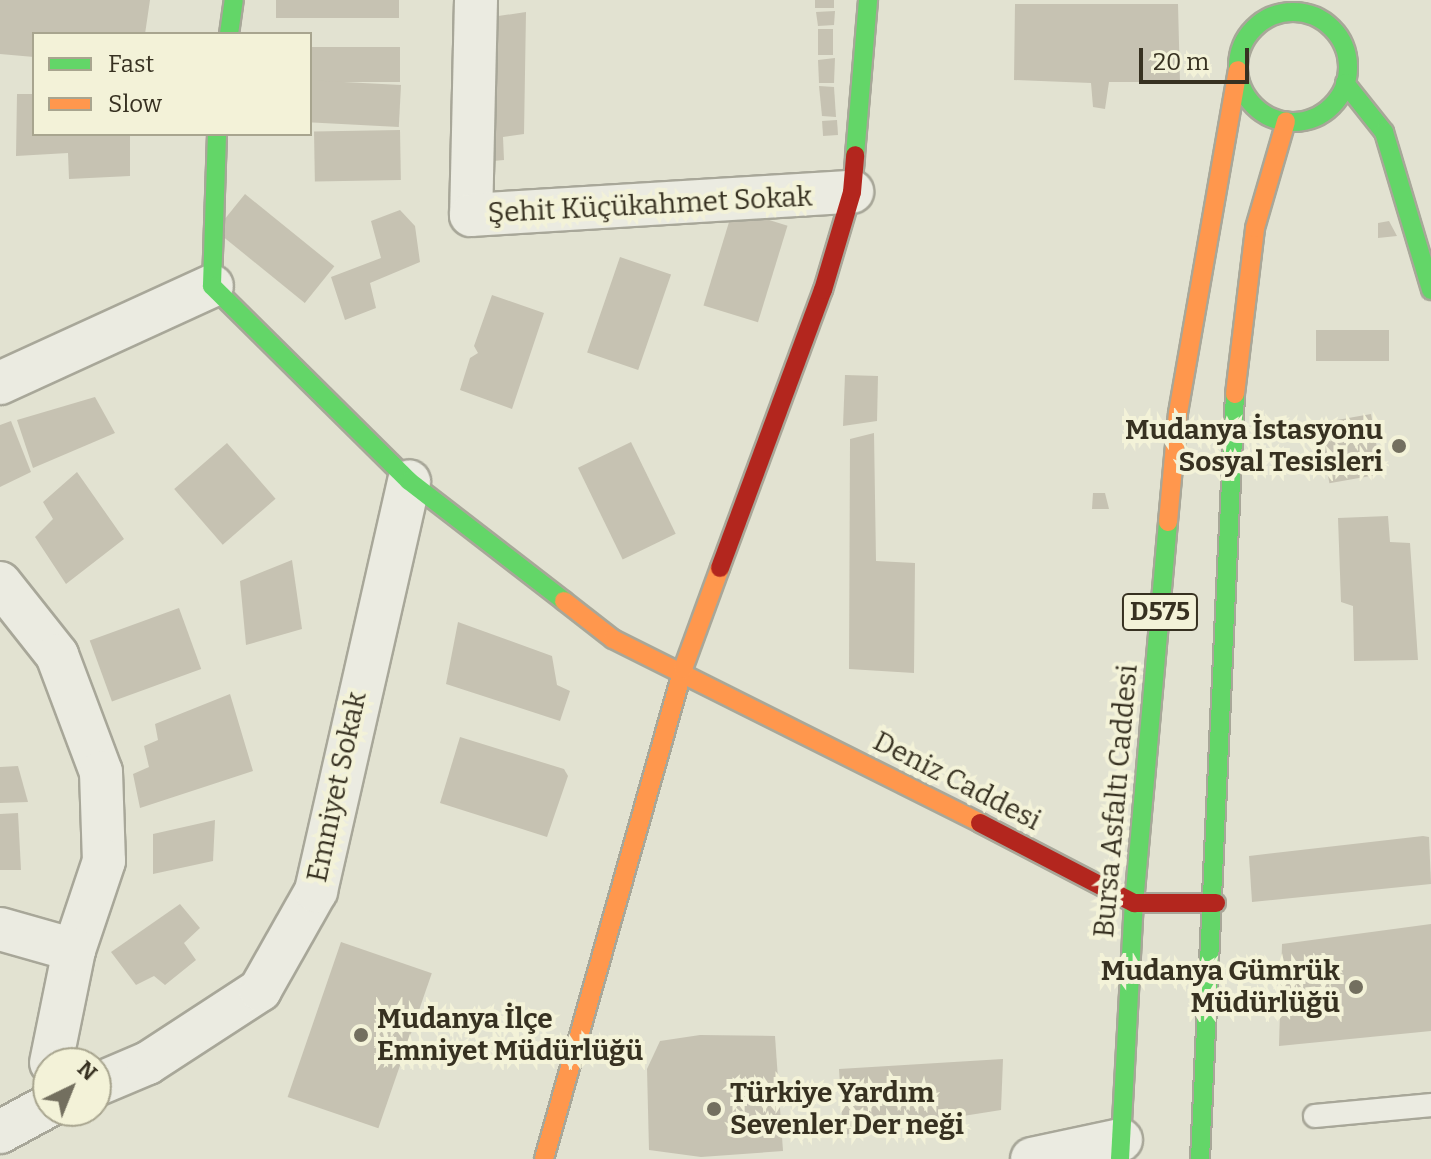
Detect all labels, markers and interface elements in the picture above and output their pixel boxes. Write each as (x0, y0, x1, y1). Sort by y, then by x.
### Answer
legend (32, 32, 312, 136)
scale bar (1143, 32, 1253, 82)
text: 20 m (1153, 48, 1209, 76)
text: Fast (108, 50, 154, 78)
text: Slow (108, 90, 162, 118)
street label: Şehit Küçükahmet Sokak (487, 180, 813, 230)
place label: Mudanya İstasyonu Sosyal Tesisleri (1125, 413, 1383, 479)
marker: Mudanya İstasyonu Sosyal Tesisleri (1390, 437, 1408, 455)
road number: D575 (1120, 590, 1200, 634)
street label: Bursa Asfaltı Caddesi (1087, 663, 1145, 939)
street label: Emniyet Sokak (300, 689, 374, 885)
street label: Deniz Caddesi (868, 724, 1046, 838)
place label: Mudanya Gümrük Müdürlüğü (1101, 954, 1340, 1020)
marker: Mudanya Gümrük Müdürlüğü (1347, 978, 1365, 996)
place label: Mudanya İlçe Emniyet Müdürlüğü (377, 1002, 643, 1068)
marker: Mudanya İlçe Emniyet Müdürlüğü (352, 1026, 370, 1044)
north arrow (32, 1047, 112, 1127)
text: N (72, 1055, 103, 1086)
place label: Türkiye Yardım Sevenler Der neği (730, 1076, 964, 1142)
marker: Türkiye Yardım Sevenler Der neği (705, 1100, 723, 1118)

